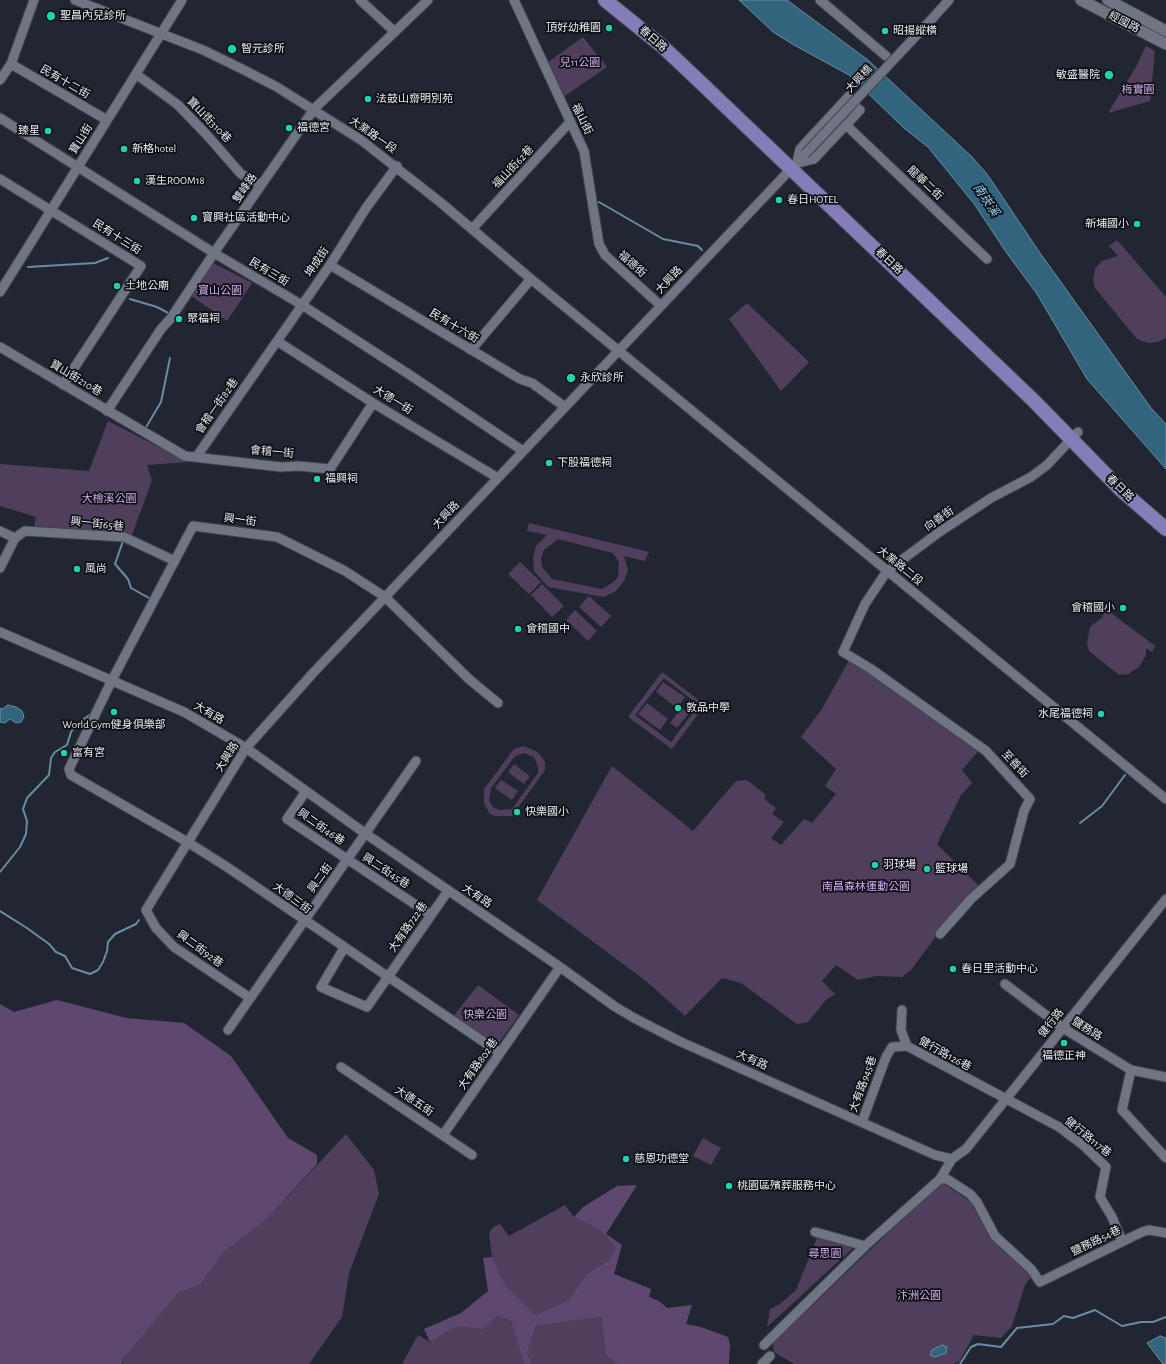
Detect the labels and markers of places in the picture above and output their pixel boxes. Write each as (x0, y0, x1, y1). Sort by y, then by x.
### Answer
place label: 聖昌內兒診所 (60, 9, 126, 23)
marker: 聖昌內兒診所 (45, 10, 57, 22)
place label: 頂好幼稚園 (546, 21, 601, 35)
marker: 頂好幼稚園 (604, 23, 614, 33)
place label: 昭揚縱橫 (893, 24, 937, 38)
marker: 昭揚縱橫 (880, 26, 890, 36)
place label: 智元診所 (241, 42, 285, 56)
marker: 智元診所 (226, 43, 238, 55)
place label: 敏盛醫院 (1056, 68, 1100, 82)
marker: 敏盛醫院 (1103, 69, 1115, 81)
place label: 法鼓山齋明別苑 (376, 92, 453, 106)
marker: 法鼓山齋明別苑 (363, 94, 373, 104)
place label: 福德宮 (297, 121, 330, 135)
marker: 福德宮 (284, 123, 294, 133)
place label: 臻星 (18, 124, 40, 138)
marker: 臻星 (43, 126, 53, 136)
place label: 新格hotel (132, 142, 176, 156)
marker: 新格hotel (119, 144, 129, 154)
place label: 漢生ROOM18 (145, 174, 205, 188)
marker: 漢生ROOM18 (132, 176, 142, 186)
place label: 春日HOTEL (787, 193, 838, 207)
marker: 春日HOTEL (774, 195, 784, 205)
place label: 寶興社區活動中心 (202, 211, 290, 225)
marker: 寶興社區活動中心 (189, 213, 199, 223)
place label: 新埔國小 (1085, 217, 1129, 231)
marker: 新埔國小 (1132, 219, 1142, 229)
place label: 土地公廟 (125, 279, 169, 293)
marker: 土地公廟 (112, 281, 122, 291)
place label: 聚福祠 (187, 312, 220, 326)
marker: 聚福祠 (174, 314, 184, 324)
place label: 永欣診所 (580, 371, 624, 385)
marker: 永欣診所 (565, 372, 577, 384)
place label: 下股福德祠 (557, 456, 612, 470)
marker: 下股福德祠 (544, 458, 554, 468)
place label: 福興祠 (325, 472, 358, 486)
marker: 福興祠 (312, 474, 322, 484)
place label: 風尚 (85, 562, 107, 576)
marker: 風尚 (72, 564, 82, 574)
place label: 會稽國小 (1071, 601, 1115, 615)
marker: 會稽國小 (1118, 603, 1128, 613)
place label: 會稽國中 (526, 622, 570, 636)
marker: 會稽國中 (513, 624, 523, 634)
place label: 敦品中學 (686, 701, 730, 715)
marker: 敦品中學 (673, 703, 683, 713)
marker: World Gym健身俱樂部 (109, 707, 119, 717)
place label: 水尾福德祠 (1038, 707, 1093, 721)
marker: 水尾福德祠 (1096, 709, 1106, 719)
place label: World Gym健身俱樂部 (62, 718, 166, 732)
place label: 富有宮 (72, 746, 105, 760)
marker: 富有宮 (59, 748, 69, 758)
place label: 快樂國小 (525, 805, 569, 819)
marker: 快樂國小 (512, 807, 522, 817)
place label: 羽球場 (883, 858, 916, 872)
marker: 羽球場 (870, 860, 880, 870)
place label: 籃球場 (935, 862, 968, 876)
marker: 籃球場 (922, 864, 932, 874)
place label: 春日里活動中心 (961, 962, 1038, 976)
marker: 春日里活動中心 (948, 964, 958, 974)
marker: 福德正神 (1059, 1038, 1069, 1048)
place label: 福德正神 (1042, 1049, 1086, 1063)
place label: 慈恩功德堂 (634, 1152, 689, 1166)
marker: 慈恩功德堂 (621, 1154, 631, 1164)
place label: 桃園區殯葬服務中心 (737, 1179, 836, 1193)
marker: 桃園區殯葬服務中心 (724, 1181, 734, 1191)

